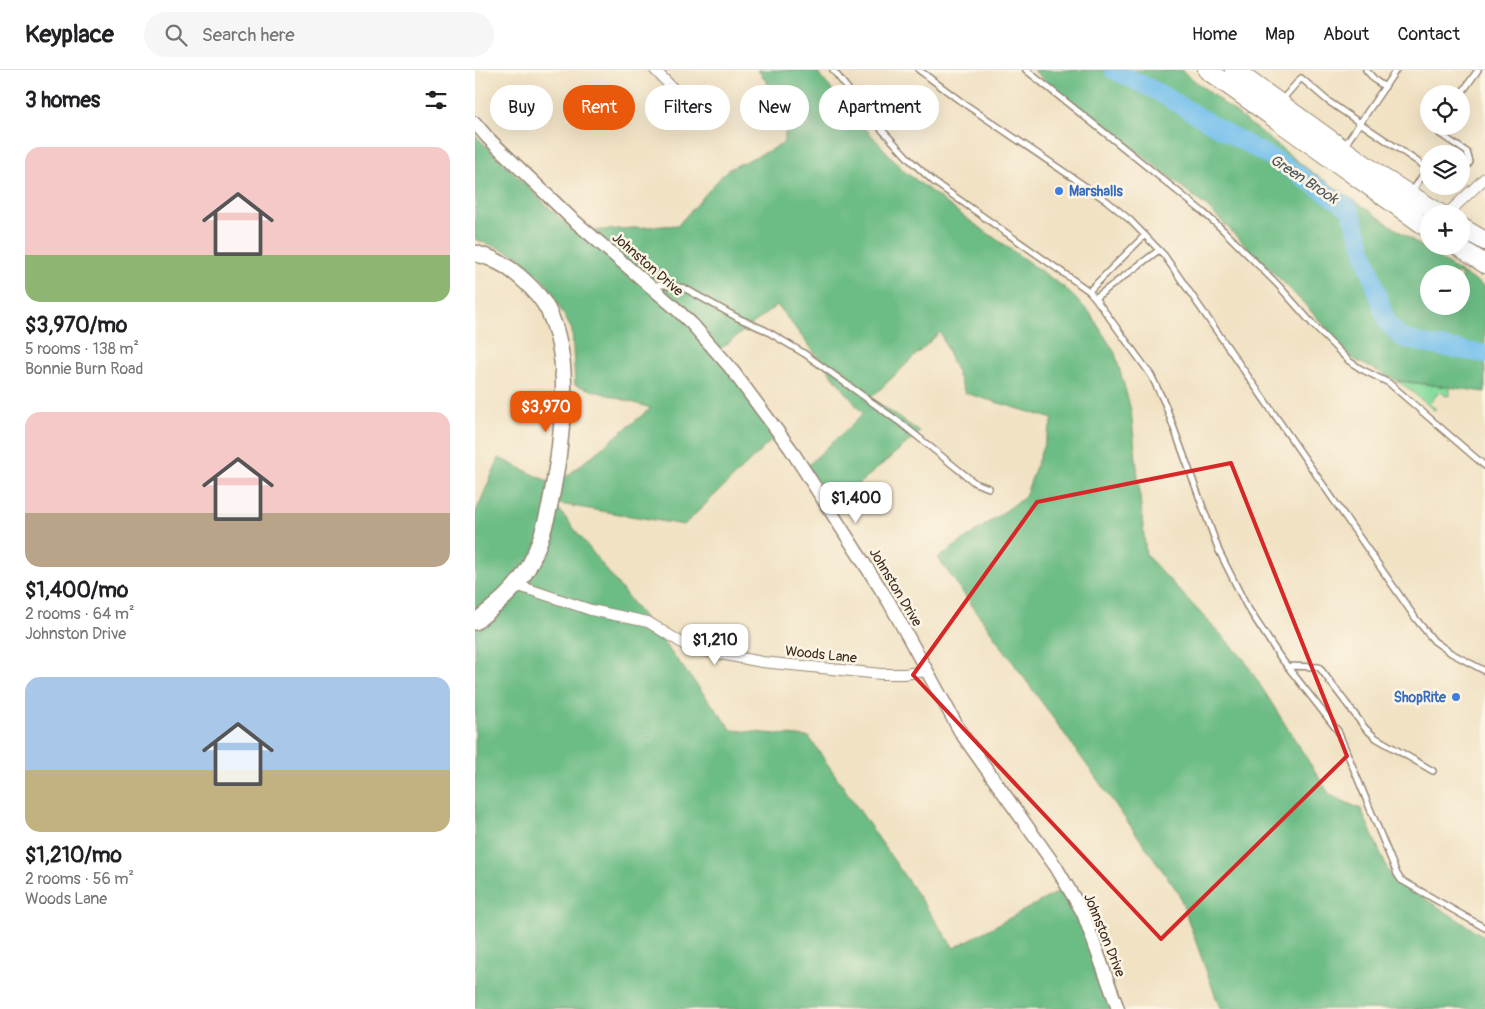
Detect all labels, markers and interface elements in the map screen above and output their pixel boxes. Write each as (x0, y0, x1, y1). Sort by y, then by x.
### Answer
search box (144, 12, 494, 57)
text: Keyplace (25, 20, 114, 49)
icon: search (162, 21, 190, 49)
text: Search here (202, 23, 295, 47)
text: Home (1192, 23, 1237, 46)
text: Map (1265, 23, 1295, 46)
text: About (1323, 23, 1369, 46)
text: Contact (1397, 23, 1460, 46)
chip: Buy (490, 85, 553, 130)
chip: Rent (563, 85, 635, 130)
chip: Filters (645, 85, 730, 130)
chip: New (740, 85, 809, 130)
chip: Apartment (819, 85, 939, 130)
map controls (1420, 85, 1470, 315)
button: locate (1420, 85, 1470, 135)
icon: filters (422, 86, 450, 114)
text: 3 homes (25, 87, 100, 114)
button: layers (1420, 145, 1470, 195)
water label: Green Brook (1266, 150, 1343, 209)
icon: home (193, 179, 283, 269)
place label: Marshalls (1069, 183, 1124, 200)
marker: Marshalls (1053, 185, 1065, 197)
button: + (1420, 205, 1470, 255)
street label: Johnston Drive (609, 229, 687, 300)
button: − (1420, 265, 1470, 315)
text: $3,970/mo (25, 312, 127, 339)
text: 5 rooms · 138 m² (25, 339, 139, 359)
text: Bonnie Burn Road (25, 359, 143, 379)
pin: $3,970 (505, 390, 587, 433)
text: $3,970 (521, 397, 571, 417)
icon: home (193, 444, 283, 534)
pin: $1,400 (815, 482, 897, 524)
text: $1,400 (831, 488, 881, 508)
street label: Johnston Drive (865, 545, 926, 630)
text: $1,400/mo (25, 577, 128, 604)
text: 2 rooms · 64 m² (25, 604, 135, 624)
text: Johnston Drive (25, 624, 126, 644)
pin: $1,210 (674, 624, 756, 666)
text: $1,210 (692, 630, 738, 650)
street label: Woods Lane (784, 642, 858, 667)
place label: ShopRite (1394, 689, 1447, 706)
marker: ShopRite (1450, 691, 1462, 703)
icon: home (193, 709, 283, 799)
text: $1,210/mo (25, 842, 122, 869)
text: 2 rooms · 56 m² (25, 869, 134, 889)
text: Woods Lane (25, 889, 107, 909)
street label: Johnston Drive (1080, 891, 1129, 980)

